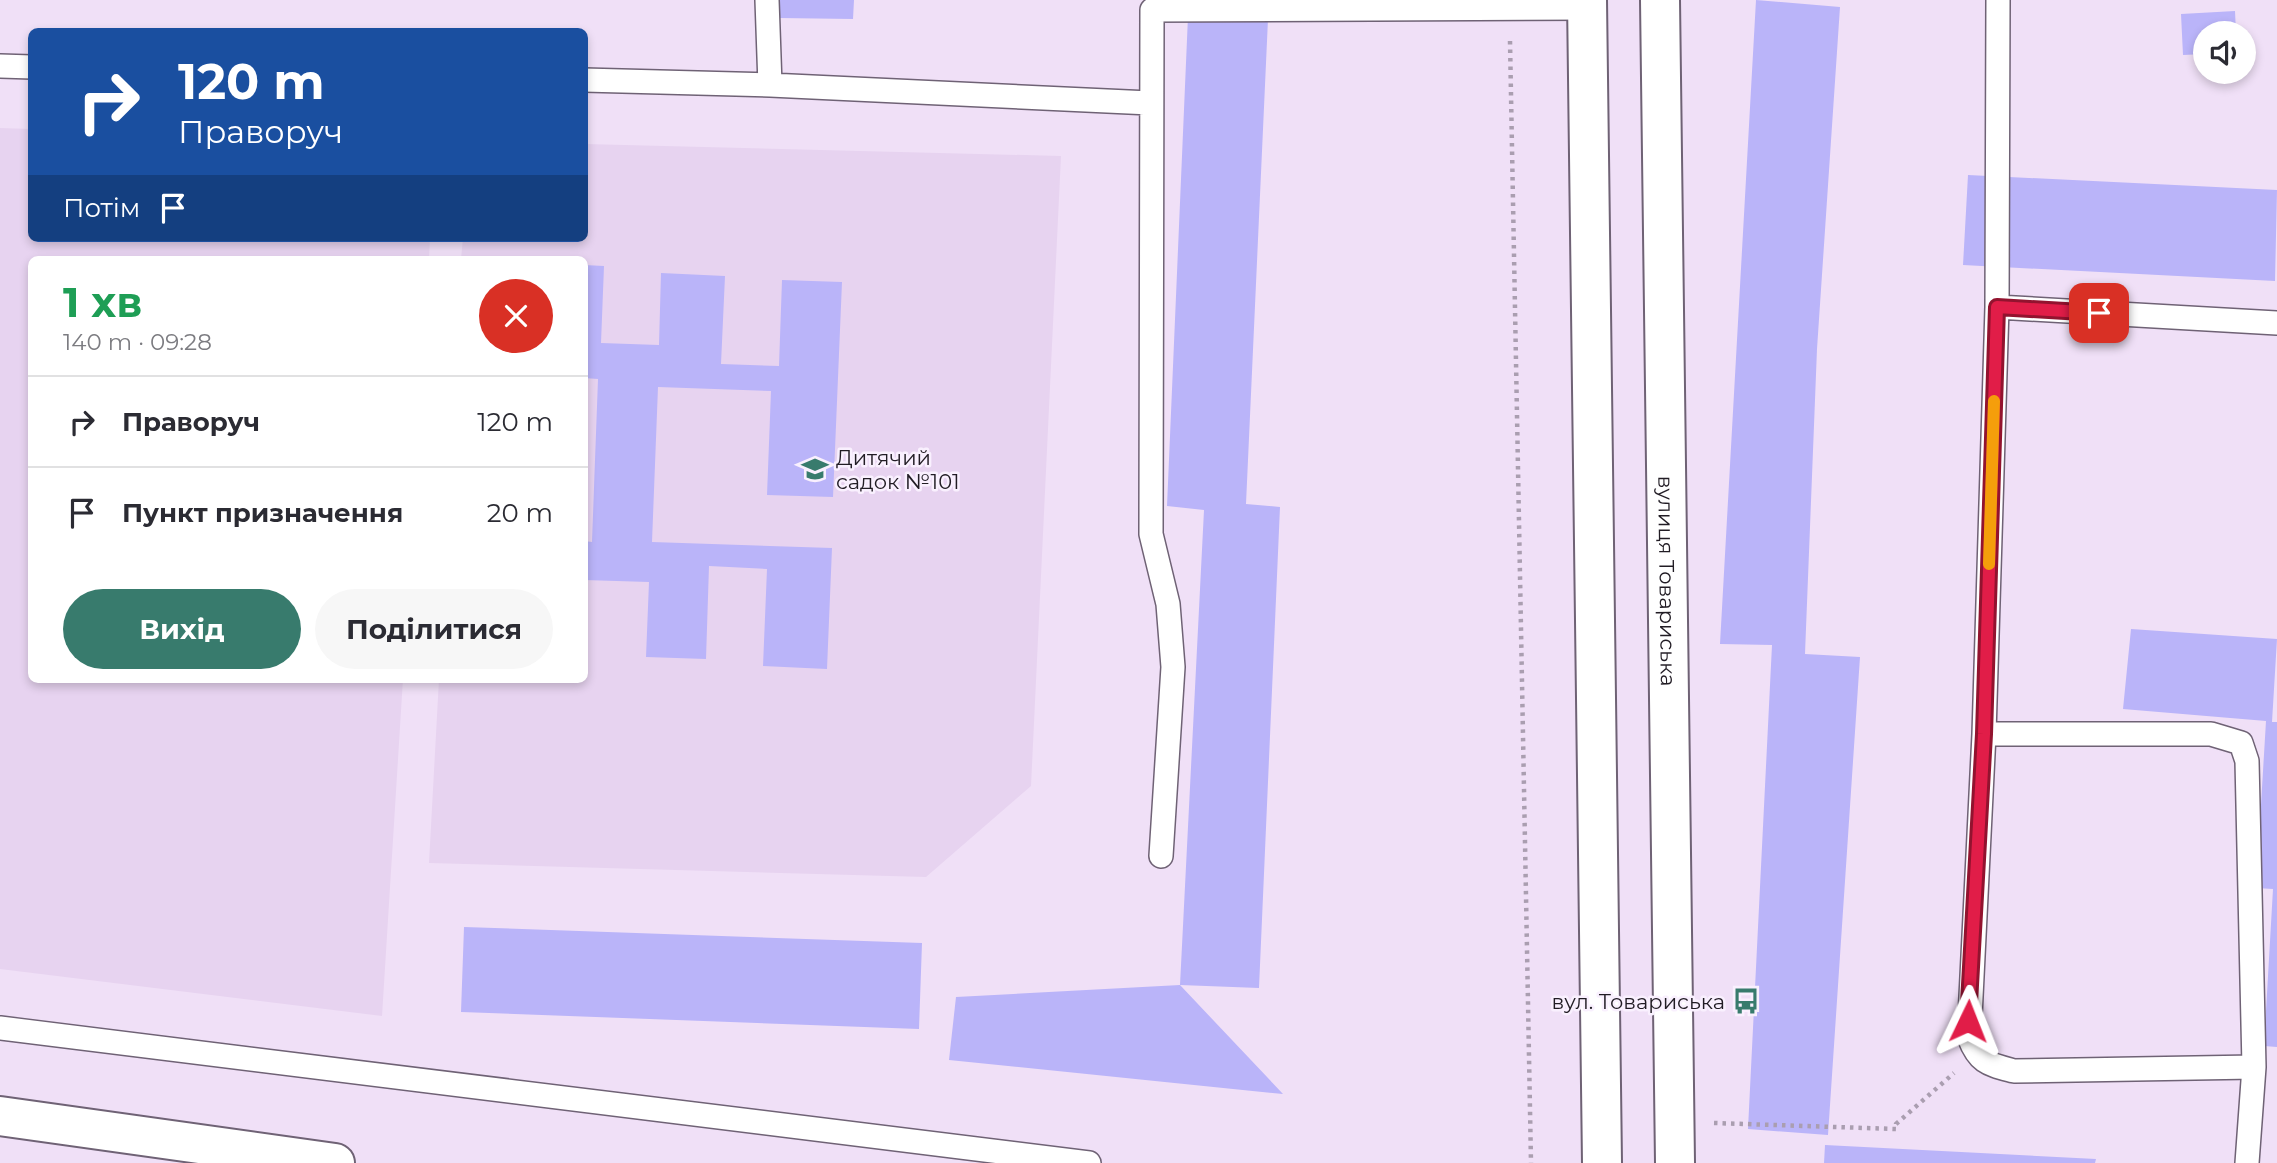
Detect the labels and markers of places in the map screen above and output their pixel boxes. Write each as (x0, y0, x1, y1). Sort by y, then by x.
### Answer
pin (2069, 283, 2129, 343)
place label: Дитячий садок №101 (836, 445, 960, 494)
school or university icon: Дитячий садок №101 (800, 454, 830, 484)
bus stop icon: вул. Товариська (1731, 986, 1761, 1016)
place label: вул. Товариська (1551, 989, 1725, 1014)

